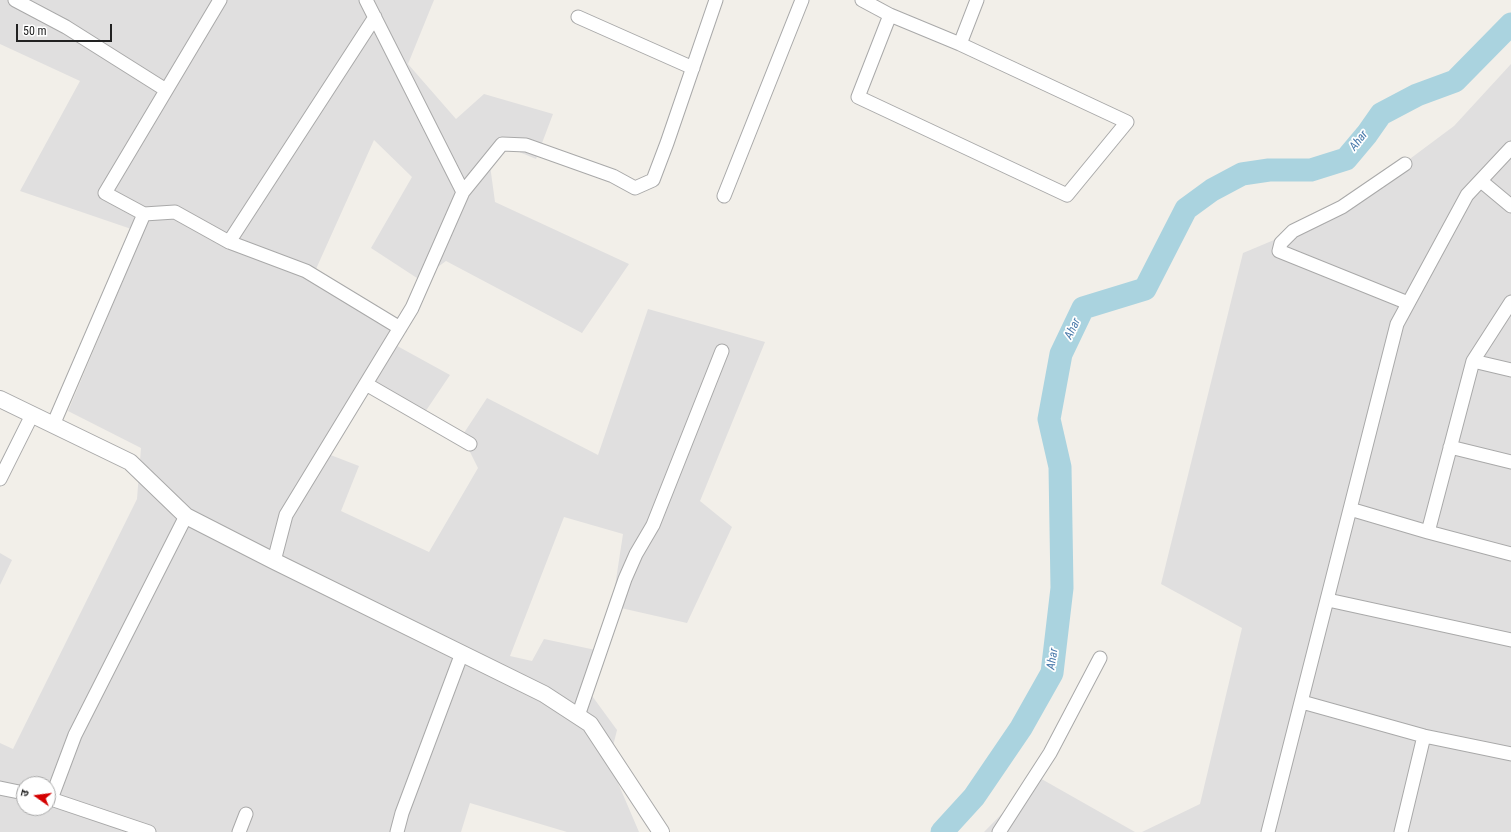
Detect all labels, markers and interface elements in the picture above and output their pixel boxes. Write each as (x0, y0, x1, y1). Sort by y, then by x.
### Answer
scale bar (18, 16, 114, 42)
text: 50 m (23, 24, 47, 38)
water label: Ahar (1347, 128, 1371, 154)
water label: Ahar (1062, 316, 1084, 342)
water label: Ahar (1044, 647, 1062, 671)
north arrow (16, 776, 56, 816)
text: उ (18, 789, 32, 798)

